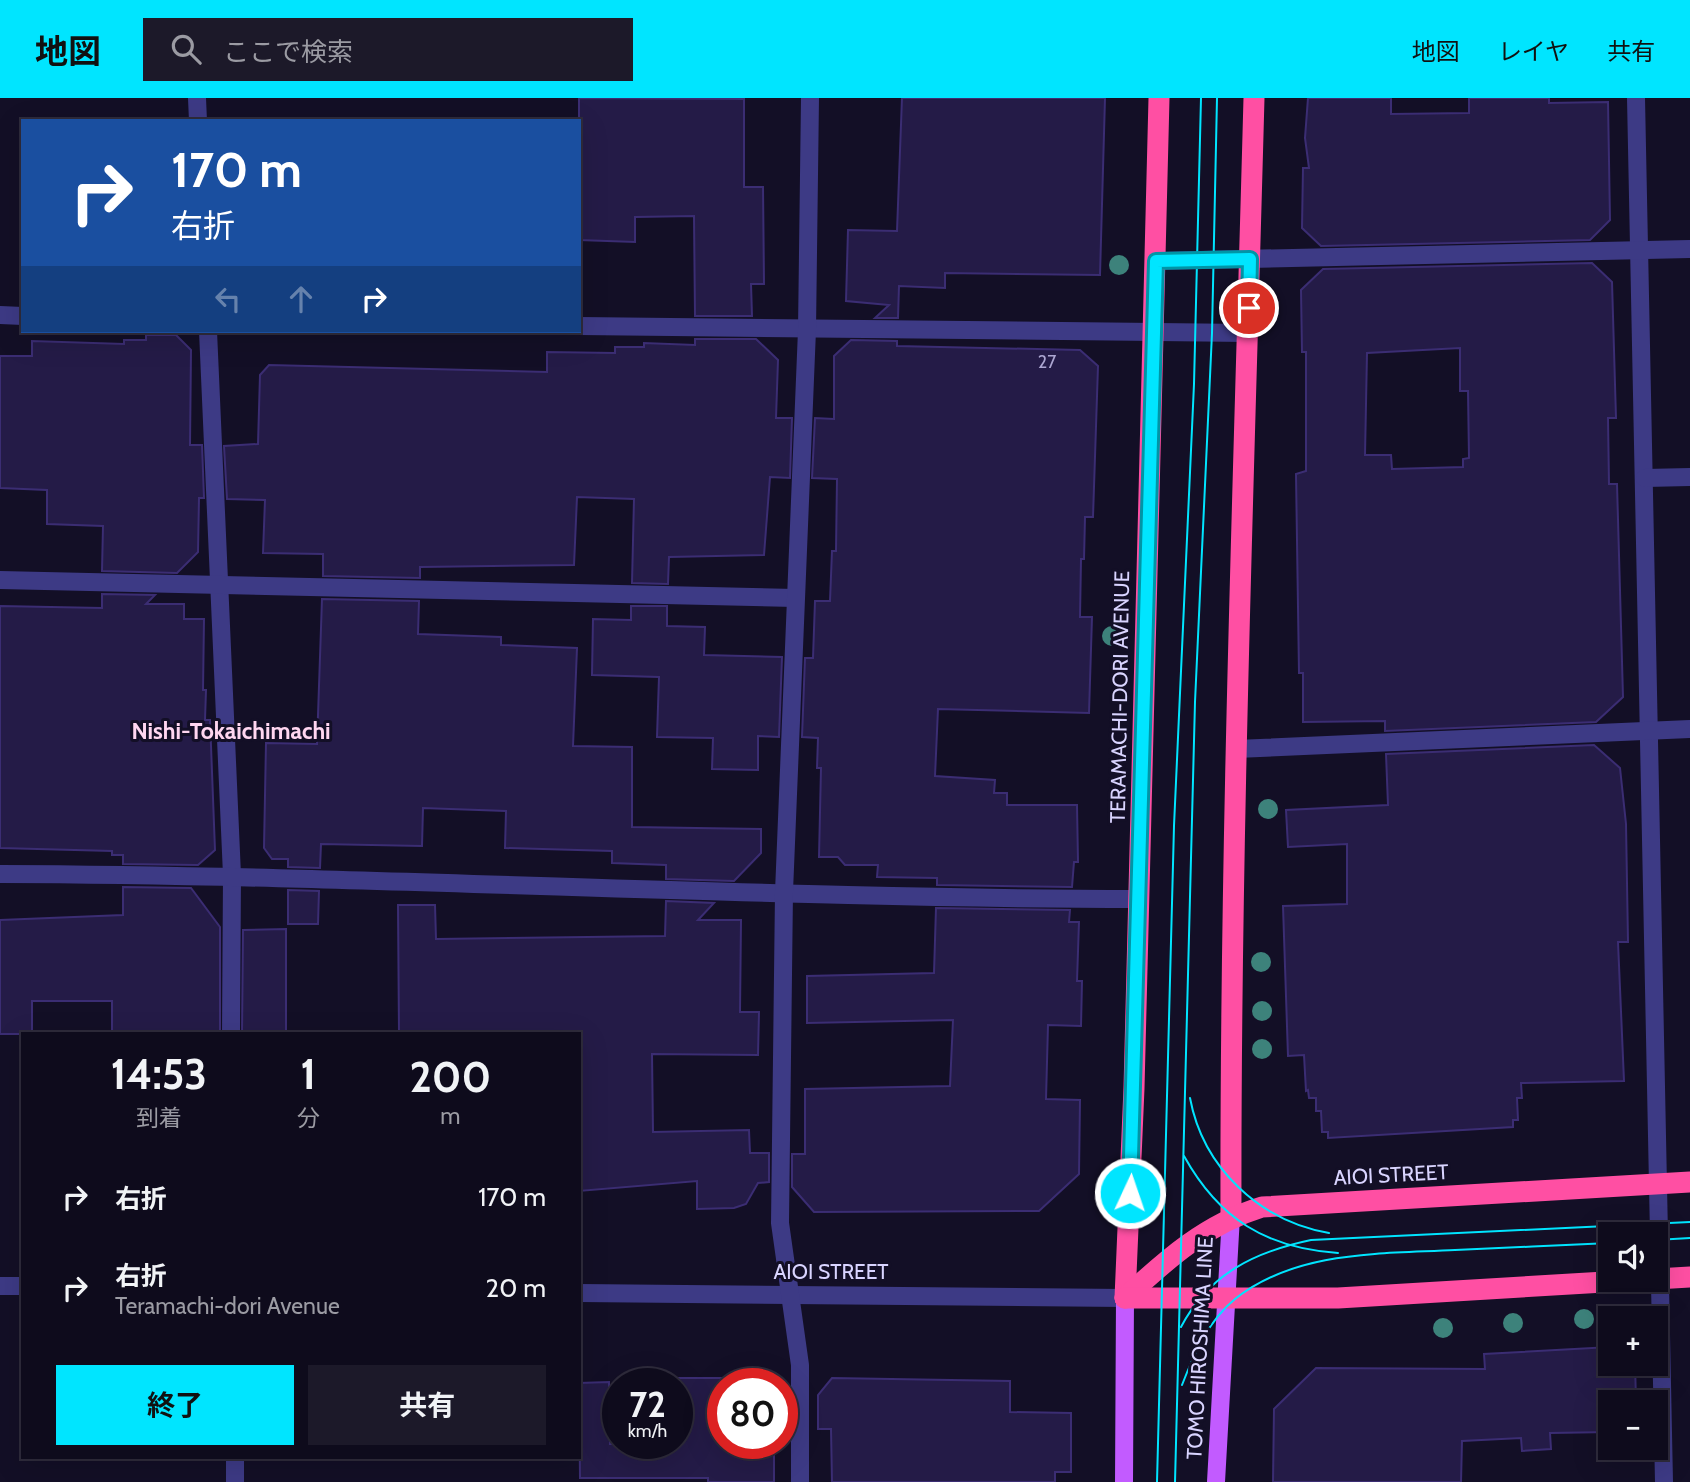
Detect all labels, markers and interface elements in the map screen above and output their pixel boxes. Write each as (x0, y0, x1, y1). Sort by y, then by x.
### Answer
search box (143, 18, 633, 81)
icon: search (167, 30, 205, 68)
text: 地図 (35, 31, 101, 71)
text: ここで検索 (223, 36, 353, 68)
text: 地図 (1412, 37, 1460, 66)
text: レイヤ (1498, 37, 1569, 66)
text: 共有 (1607, 37, 1655, 66)
text: 170 m (171, 140, 302, 199)
icon: right (56, 147, 147, 238)
text: 右折 (171, 206, 235, 245)
pin (1219, 278, 1279, 338)
icon: left (209, 280, 247, 318)
icon: ahead (282, 280, 320, 318)
icon: right (355, 280, 393, 318)
icon: arrive (1230, 289, 1268, 327)
house number: 27 (1038, 351, 1056, 373)
street label: TERAMACHI-DORI AVENUE (1105, 571, 1134, 823)
district label: Nishi-Tokaichimachi (131, 717, 331, 745)
text: 14:53 (111, 1048, 207, 1100)
text: 1 (301, 1048, 316, 1100)
text: 200 (410, 1051, 491, 1103)
text: m (440, 1102, 460, 1130)
text: 到着 (136, 1104, 182, 1132)
text: 分 (297, 1104, 320, 1132)
position arrow (1093, 1156, 1167, 1230)
street label: AIOI STREET (1333, 1159, 1449, 1190)
icon: right (56, 1178, 94, 1216)
text: 170 m (478, 1181, 546, 1213)
text: 右折 (115, 1183, 167, 1215)
map controls (1598, 1222, 1668, 1460)
button: sound (1598, 1222, 1668, 1292)
street label: TOMO HIROSHIMA LINE (1181, 1236, 1218, 1460)
street label: AIOI STREET (773, 1259, 889, 1284)
text: 右折 (115, 1260, 167, 1292)
icon: right (56, 1269, 94, 1307)
text: 20 m (486, 1272, 546, 1304)
text: Teramachi-dori Avenue (115, 1292, 340, 1320)
button: + (1598, 1306, 1668, 1376)
button: 終了 (56, 1365, 294, 1445)
button: 共有 (308, 1365, 546, 1445)
speed limit sign: 80 (707, 1368, 798, 1459)
text: 72 (629, 1383, 666, 1426)
button: − (1598, 1390, 1668, 1460)
text: km/h (628, 1420, 667, 1442)

